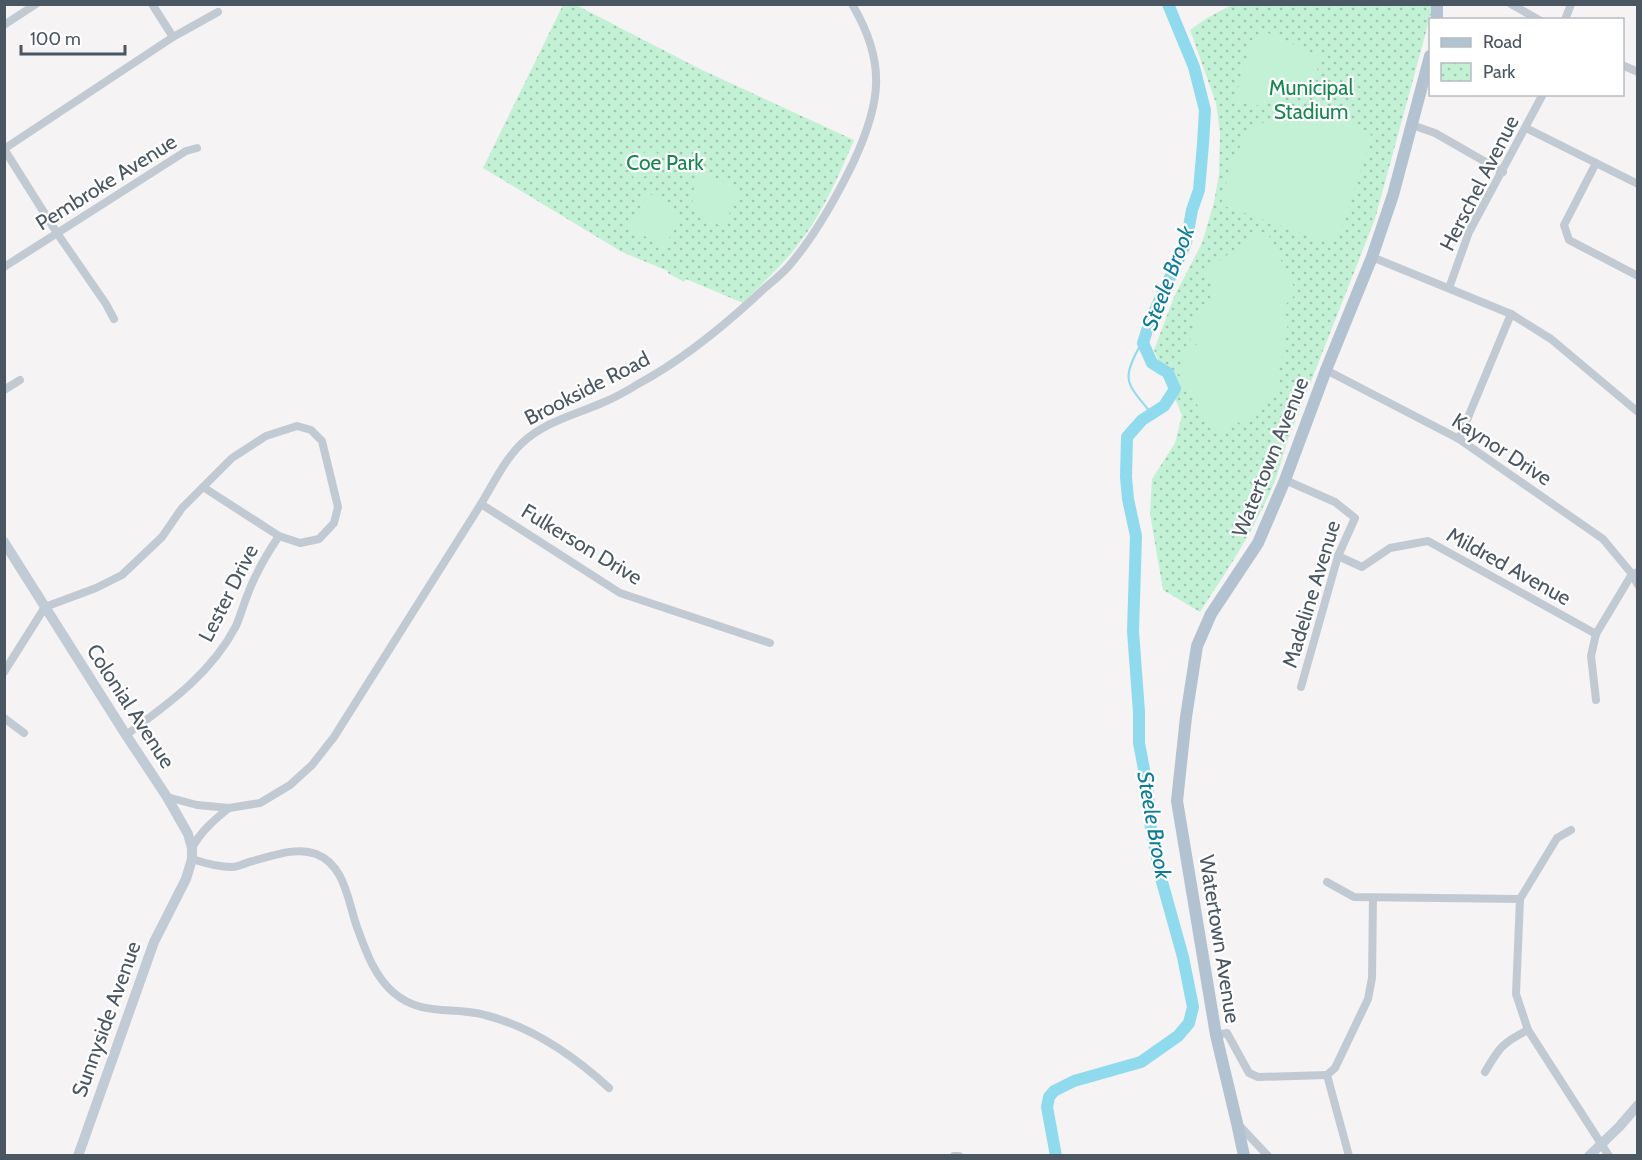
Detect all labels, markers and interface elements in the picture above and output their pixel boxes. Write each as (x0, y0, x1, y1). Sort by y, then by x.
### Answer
scale bar (21, 18, 124, 56)
legend (1429, 18, 1624, 96)
text: 100 m (30, 28, 81, 50)
text: Road (1483, 31, 1522, 53)
text: Park (1483, 61, 1516, 83)
park label: Municipal Stadium (1269, 75, 1353, 124)
street label: Herschel Avenue (1434, 111, 1524, 255)
street label: Pembroke Avenue (31, 128, 181, 235)
park label: Coe Park (626, 150, 704, 175)
water label: Steele Brook (1136, 222, 1200, 334)
street label: Brookside Road (520, 346, 654, 430)
street label: Watertown Avenue (1227, 373, 1314, 540)
street label: Kaynor Drive (1447, 407, 1557, 491)
street label: Fulkerson Drive (517, 498, 647, 590)
street label: Madeline Avenue (1277, 517, 1345, 671)
street label: Mildred Avenue (1443, 522, 1576, 610)
street label: Lester Drive (193, 540, 263, 646)
street label: Colonial Avenue (82, 639, 181, 773)
water label: Steele Brook (1131, 769, 1177, 882)
street label: Watertown Avenue (1194, 853, 1246, 1025)
street label: Sunnyside Avenue (66, 938, 146, 1100)

